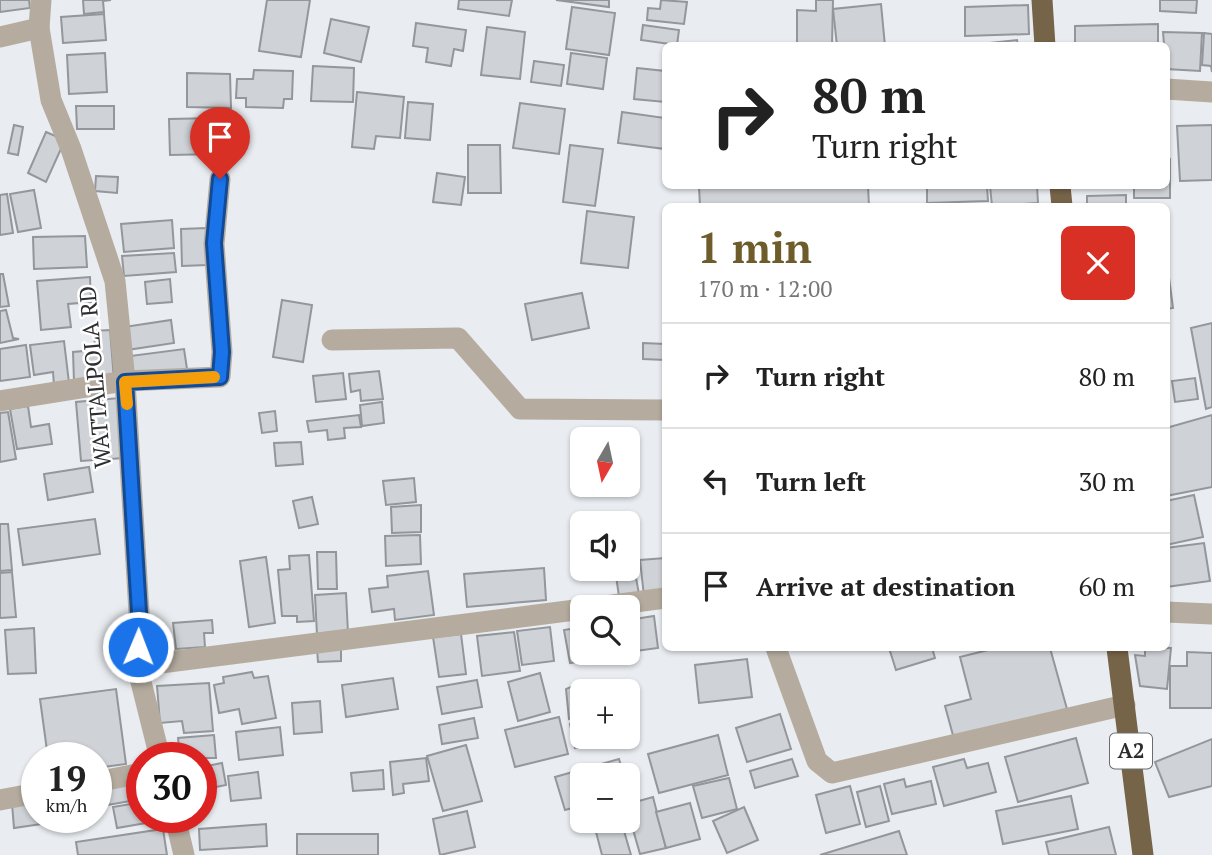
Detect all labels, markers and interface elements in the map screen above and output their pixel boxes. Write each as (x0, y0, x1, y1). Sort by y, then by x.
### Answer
text: 80 m (812, 62, 926, 127)
icon: right (697, 70, 788, 161)
pin (190, 107, 250, 179)
icon: arrive (201, 118, 239, 156)
text: Turn right (812, 125, 958, 167)
text: 1 min (697, 219, 812, 275)
button: close (1061, 226, 1135, 300)
text: 170 m · 12:00 (697, 273, 832, 304)
street label: WATTALPOLA RD (71, 285, 118, 470)
icon: right (697, 357, 735, 395)
text: Turn right (756, 359, 885, 393)
text: 80 m (1079, 359, 1135, 393)
north arrow (570, 427, 640, 497)
map controls (570, 427, 640, 833)
icon: left (697, 462, 735, 500)
text: Turn left (756, 464, 866, 498)
text: 30 m (1079, 464, 1135, 498)
button: sound (570, 511, 640, 581)
icon: arrive (697, 567, 735, 605)
text: Arrive at destination (756, 569, 1015, 603)
text: 60 m (1079, 569, 1135, 603)
button: search (570, 595, 640, 665)
position arrow (101, 610, 175, 684)
button: + (570, 679, 640, 749)
road number: A2 (1110, 734, 1152, 768)
speed limit sign: 30 (126, 742, 217, 833)
text: 19 (47, 755, 86, 801)
button: − (570, 763, 640, 833)
text: km/h (46, 793, 87, 817)

